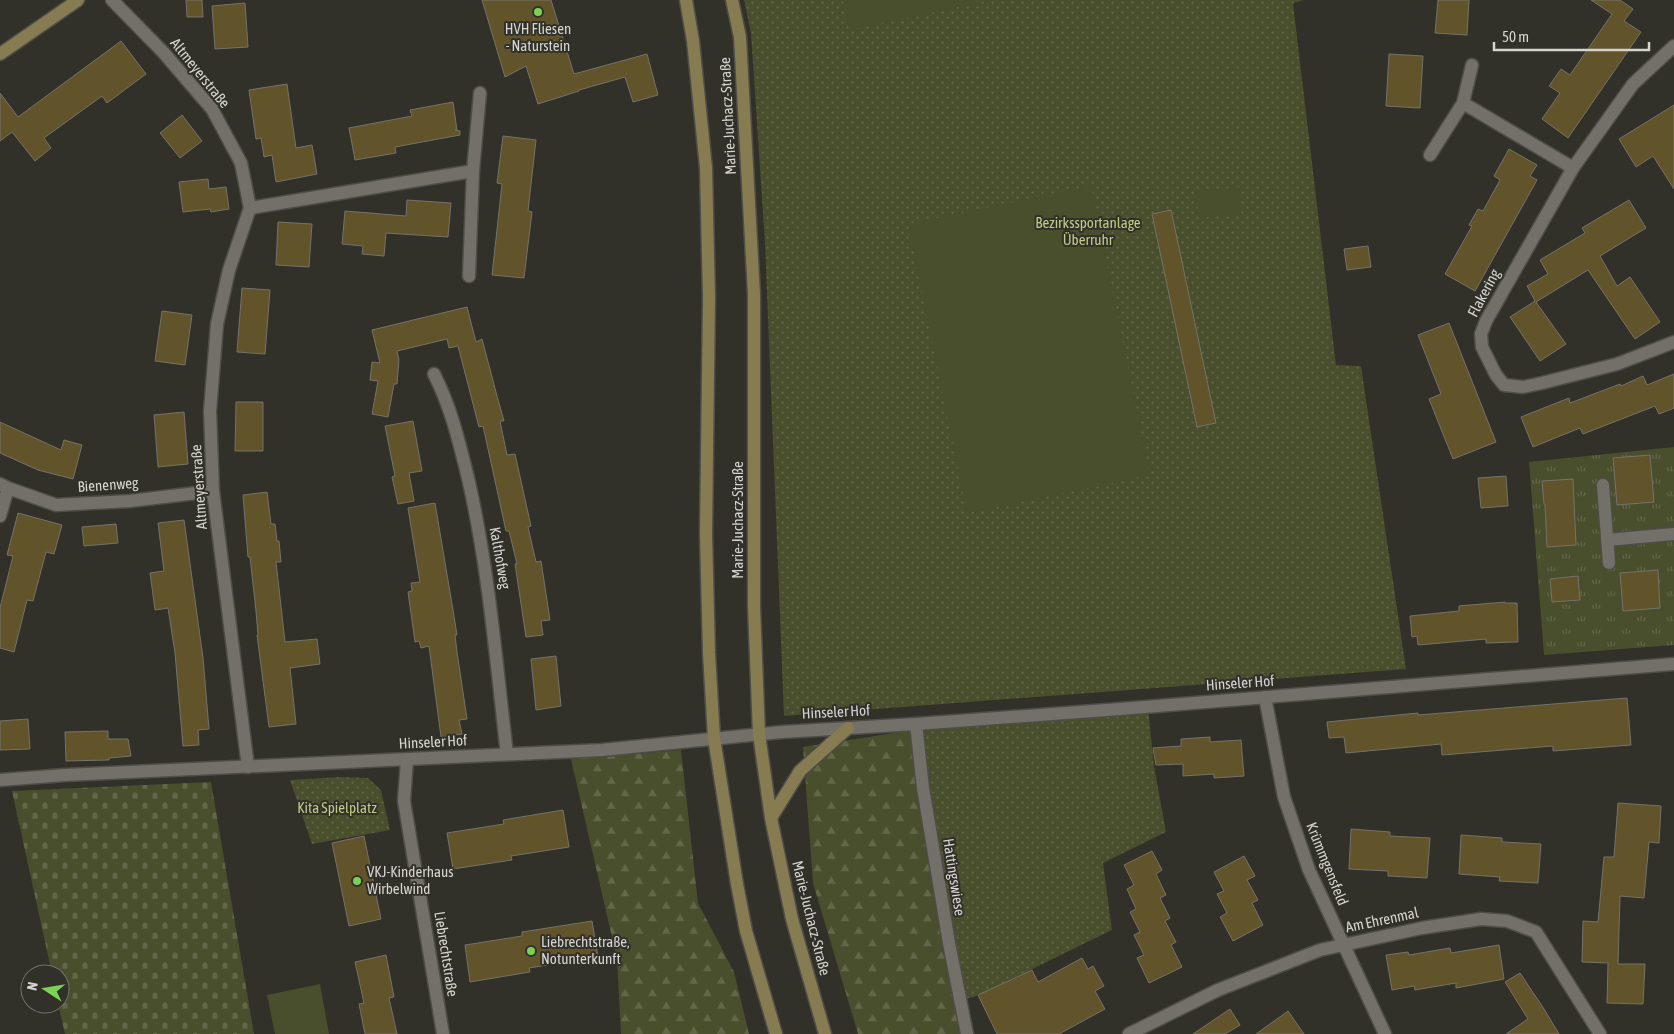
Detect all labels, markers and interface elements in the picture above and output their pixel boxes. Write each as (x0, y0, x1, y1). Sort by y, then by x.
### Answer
marker: HVH Fliesen - Naturstein (532, 6, 544, 18)
place label: HVH Fliesen - Naturstein (505, 20, 571, 54)
scale bar (1494, 20, 1649, 52)
text: 50 m (1502, 28, 1529, 45)
street label: Altmeyerstraße (167, 34, 234, 111)
street label: Marie-Juchacz-Straße (716, 57, 739, 175)
park label: Bezirkssportanlage Überruhr (1035, 214, 1141, 248)
street label: Flakering (1464, 265, 1503, 320)
street label: Altmeyerstraße (187, 444, 210, 530)
street label: Marie-Juchacz-Straße (729, 461, 746, 579)
street label: Bienenweg (77, 474, 139, 495)
street label: Kalthofweg (487, 525, 514, 591)
street label: Hinseler Hof (1205, 672, 1275, 693)
street label: Hinseler Hof (801, 701, 871, 722)
street label: Hinseler Hof (398, 731, 468, 752)
park label: Kita Spielplatz (297, 799, 377, 816)
street label: Krümmgensfeld (1303, 820, 1352, 908)
street label: Hattingswiese (940, 837, 969, 917)
street label: Marie-Juchacz-Straße (789, 859, 834, 977)
place label: VKJ-Kinderhaus Wirbelwind (367, 863, 453, 897)
marker: VKJ-Kinderhaus Wirbelwind (351, 875, 363, 887)
street label: Am Ehrenmal (1344, 903, 1420, 936)
street label: Liebrechtstraße (431, 910, 462, 998)
place label: Liebrechtstraße, Notunterkunft (541, 933, 630, 967)
marker: Liebrechtstraße, Notunterkunft (525, 945, 537, 957)
north arrow (20, 964, 70, 1014)
text: N (24, 981, 41, 992)

